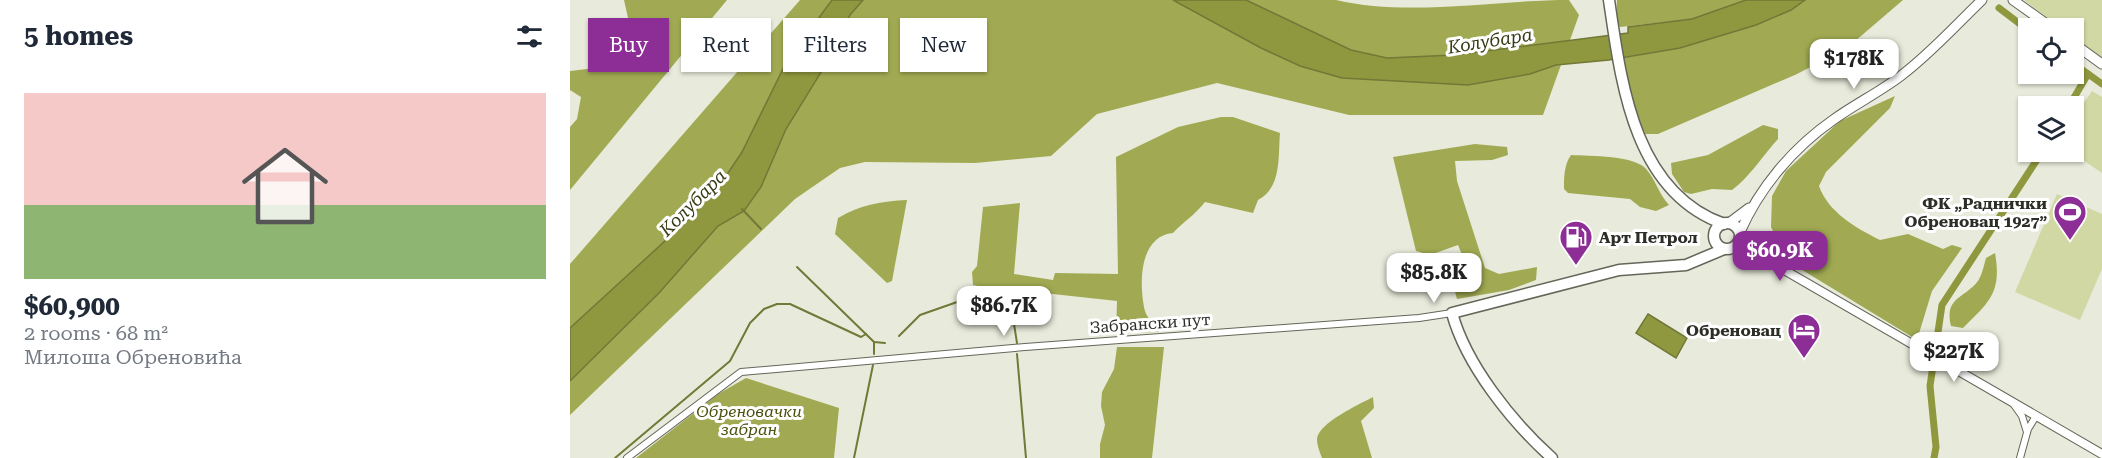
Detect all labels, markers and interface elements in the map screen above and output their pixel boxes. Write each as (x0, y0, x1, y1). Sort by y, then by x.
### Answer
chip: Buy (588, 18, 669, 72)
chip: Rent (681, 18, 771, 72)
chip: Filters (783, 18, 888, 72)
chip: New (900, 18, 987, 72)
map controls (2018, 18, 2084, 162)
button: locate (2018, 18, 2084, 84)
icon: filters (513, 20, 546, 53)
text: 5 homes (24, 21, 133, 51)
water label: Колубара (1445, 23, 1534, 58)
pin: $178K (1812, 39, 1896, 90)
text: $178K (1824, 46, 1884, 70)
button: layers (2018, 96, 2084, 162)
icon: home (231, 132, 339, 240)
water label: Колубара (654, 165, 730, 241)
place label: ФК „Раднички Обреновац 1927” (1905, 194, 2047, 231)
sports icon: ФК „Раднички Обреновац 1927” (2052, 194, 2088, 241)
fuel station icon: Арт Петрол (1558, 219, 1594, 266)
place label: Арт Петрол (1599, 228, 1698, 247)
pin: $60.9K (1731, 231, 1829, 282)
text: $60.9K (1747, 238, 1813, 262)
pin: $85.8K (1385, 253, 1483, 304)
text: $85.8K (1401, 260, 1467, 284)
pin: $86.7K (955, 286, 1053, 337)
text: $60,900 (24, 291, 120, 321)
text: $86.7K (971, 293, 1037, 317)
street label: Забрански пут (1089, 310, 1211, 337)
hotel icon: Обреновац (1786, 312, 1822, 359)
text: 2 rooms · 68 m² (24, 321, 168, 345)
place label: Обреновац (1686, 321, 1781, 340)
pin: $227K (1912, 332, 1996, 383)
text: $227K (1924, 339, 1984, 363)
text: Милоша Обреновића (24, 345, 242, 369)
park label: Обреновачки забран (696, 402, 802, 439)

